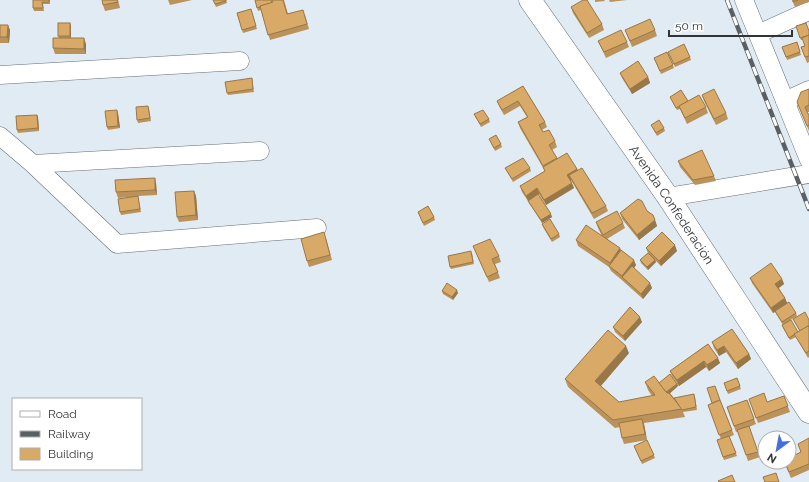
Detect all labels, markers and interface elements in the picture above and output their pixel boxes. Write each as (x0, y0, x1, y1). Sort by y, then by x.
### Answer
scale bar (669, 12, 792, 38)
text: 50 m (675, 19, 703, 33)
street label: Avenida Confederación (626, 142, 717, 267)
legend (12, 398, 142, 470)
text: Road (48, 407, 77, 421)
text: Railway (48, 427, 91, 441)
north arrow (757, 430, 797, 470)
text: Building (48, 447, 94, 461)
text: N (765, 450, 779, 466)

